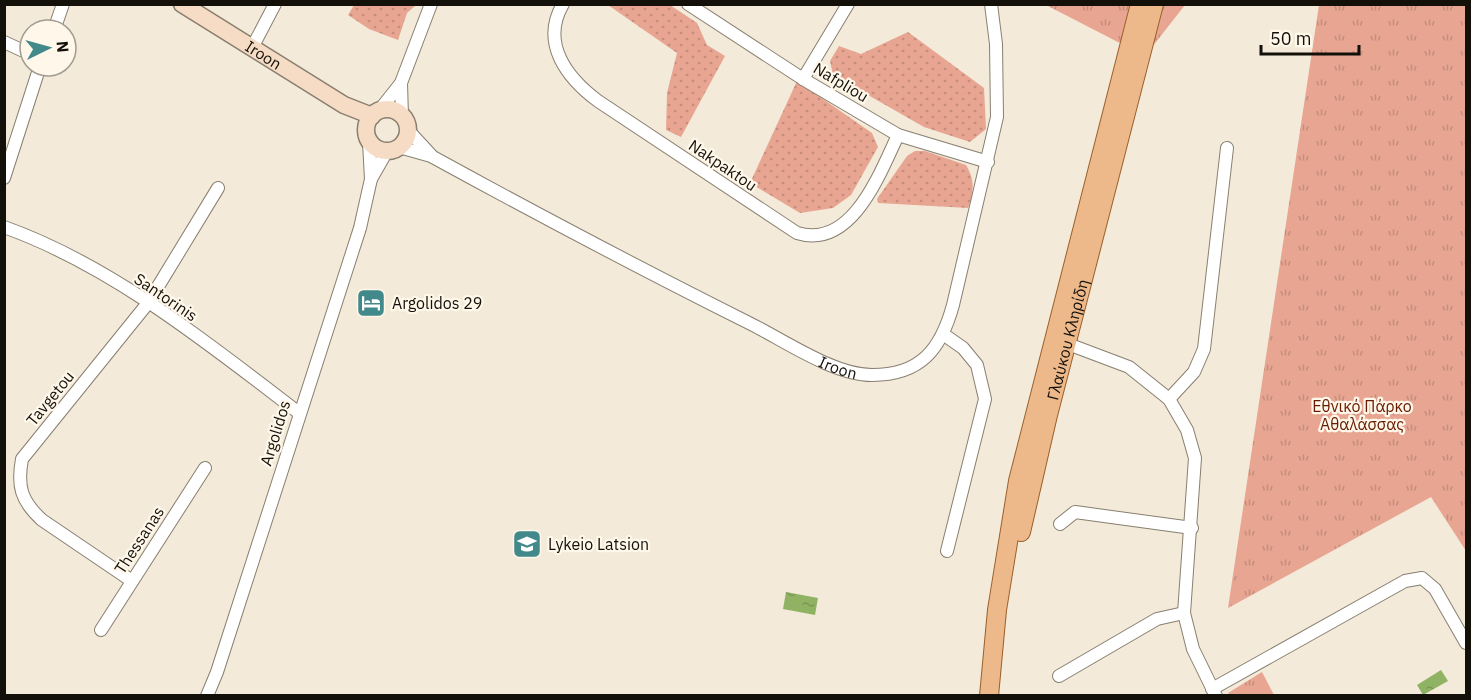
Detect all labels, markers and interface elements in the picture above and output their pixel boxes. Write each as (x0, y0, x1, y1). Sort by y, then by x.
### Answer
north arrow (18, 18, 78, 78)
scale bar (1261, 18, 1358, 56)
text: 50 m (1270, 27, 1312, 50)
street label: Iroon (242, 36, 285, 74)
text: N (52, 40, 73, 53)
street label: Nafpliou (810, 58, 872, 106)
street label: Nakpaktou (685, 135, 761, 195)
street label: Santorinis (130, 269, 202, 325)
street label: Γλαύκου Κληρίδη (1042, 277, 1093, 402)
hotel icon: Argolidos 29 (355, 287, 387, 319)
place label: Argolidos 29 (392, 293, 482, 313)
street label: Iroon (816, 351, 859, 383)
street label: Tavgetou (22, 366, 78, 430)
park label: Εθνικό Πάρκο Αθαλάσσας (1312, 396, 1412, 434)
street label: Argolidos (256, 398, 294, 468)
street label: Thessanas (110, 502, 168, 578)
school or university icon: Lykeio Latsion (511, 528, 543, 560)
place label: Lykeio Latsion (548, 534, 649, 554)

